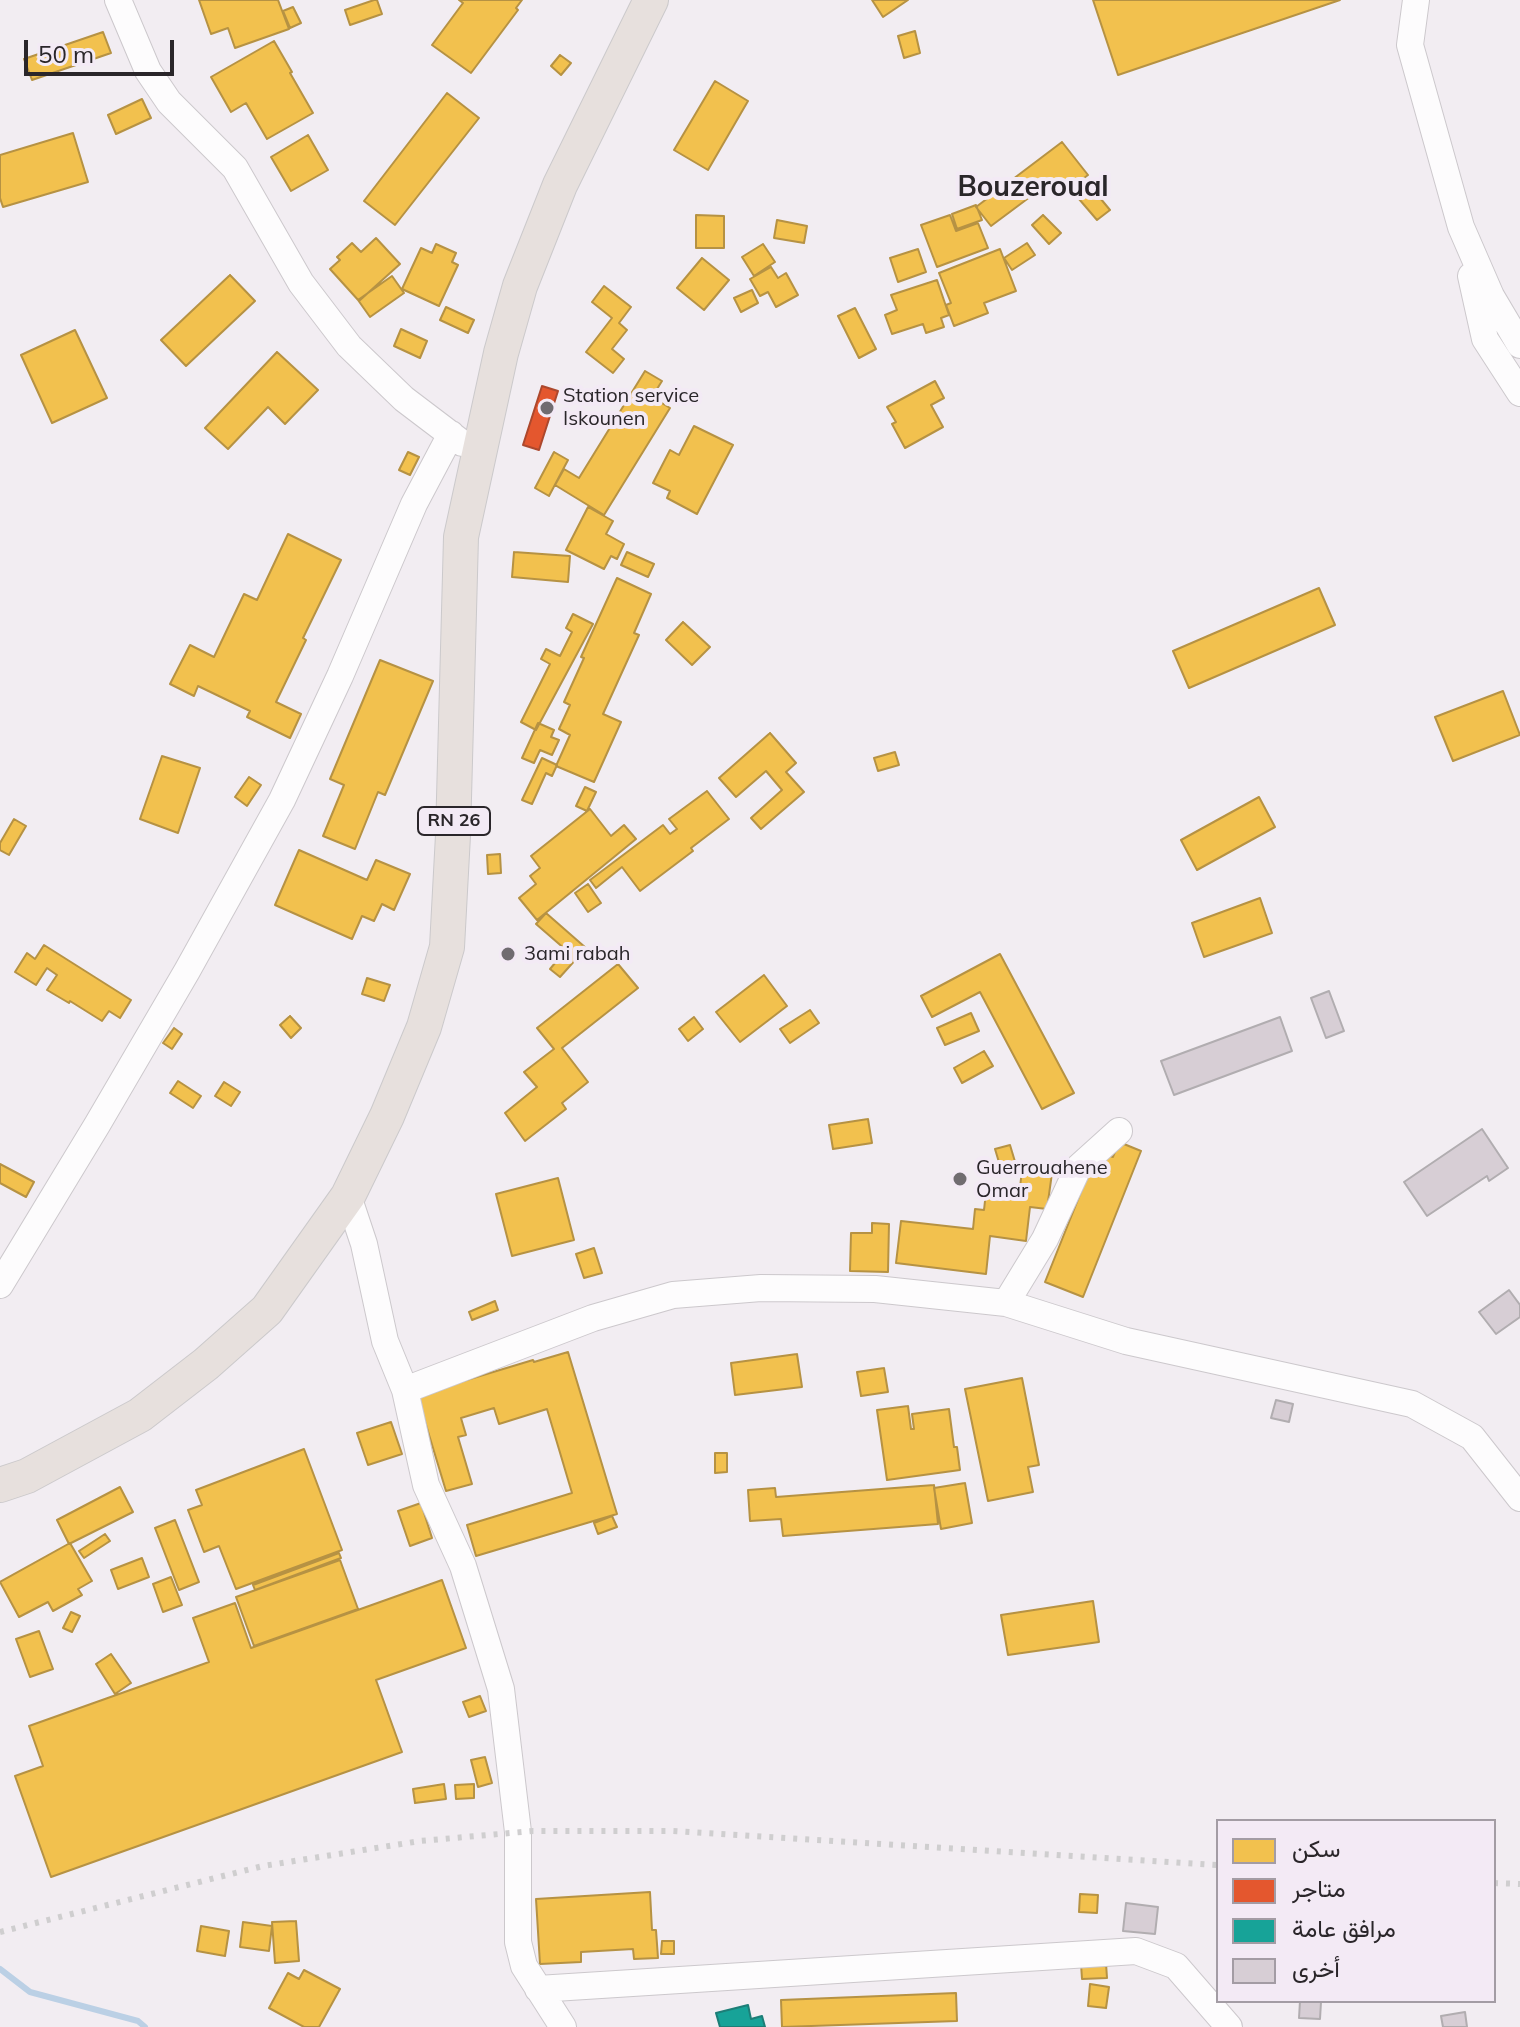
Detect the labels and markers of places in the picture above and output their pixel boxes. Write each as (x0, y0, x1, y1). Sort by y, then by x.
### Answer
place label: Station service Iskounen (563, 384, 699, 431)
marker: Station service Iskounen (538, 399, 556, 417)
place label: 3ami rabah (524, 942, 630, 966)
marker: 3ami rabah (499, 945, 517, 963)
place label: Guerrouahene Omar (976, 1156, 1108, 1203)
marker: Guerrouahene Omar (951, 1170, 969, 1188)

